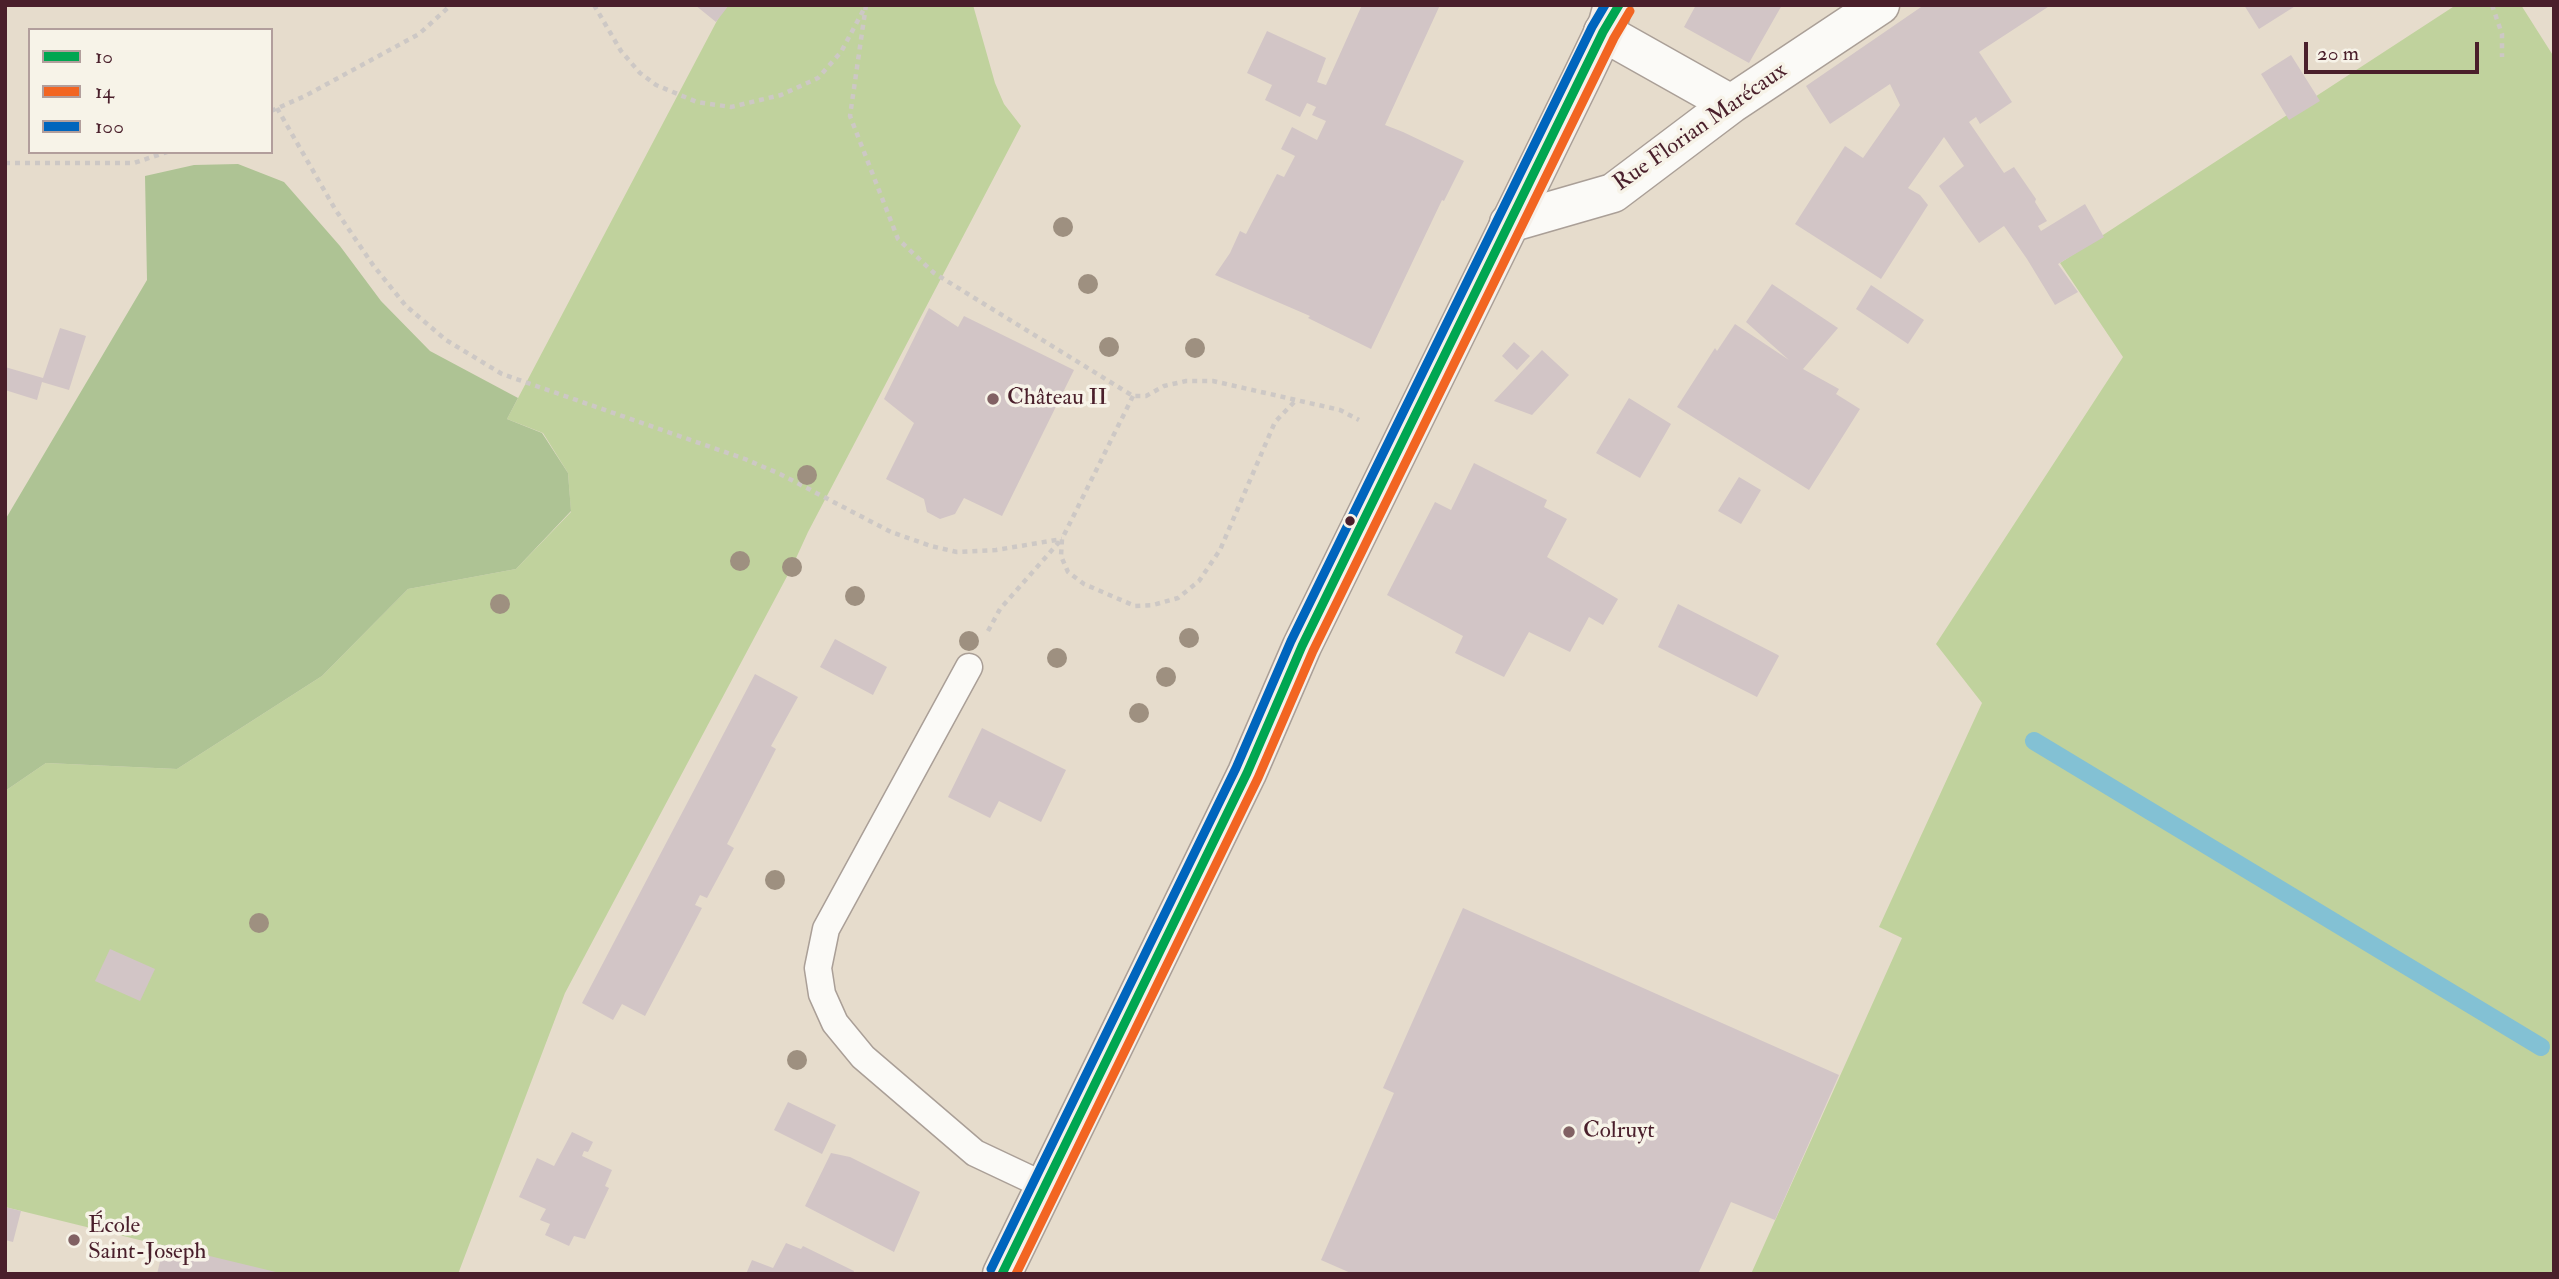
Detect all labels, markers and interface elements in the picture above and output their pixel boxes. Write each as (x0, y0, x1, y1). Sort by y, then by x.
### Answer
legend (28, 28, 273, 154)
scale bar (2307, 28, 2482, 72)
text: 20 m (2317, 40, 2359, 67)
text: 10 (95, 43, 113, 70)
street label: Rue Florian Marécaux (1609, 58, 1793, 198)
text: 14 (95, 78, 114, 105)
text: 100 (95, 113, 124, 140)
place label: Château II (1007, 385, 1107, 413)
marker: Château II (985, 391, 1001, 407)
unlabelled marker (1343, 514, 1357, 528)
place label: Colruyt (1583, 1118, 1655, 1146)
marker: Colruyt (1561, 1124, 1577, 1140)
place label: École Saint-Joseph (88, 1213, 206, 1267)
marker: École Saint-Joseph (66, 1232, 82, 1248)

